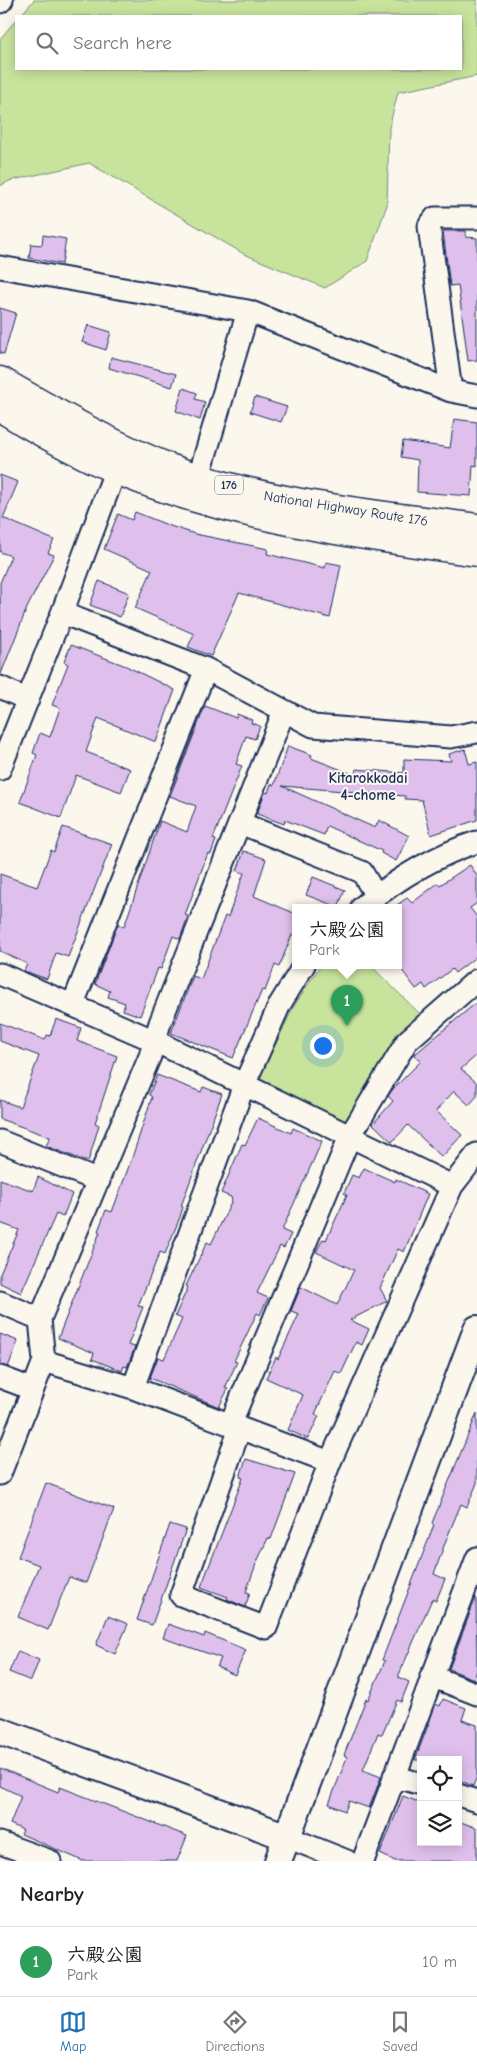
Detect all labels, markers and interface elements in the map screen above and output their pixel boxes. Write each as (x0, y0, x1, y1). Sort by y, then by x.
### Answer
search box (15, 15, 462, 70)
icon: search (33, 29, 61, 57)
text: Search here (73, 32, 172, 54)
road number: 176 (215, 476, 243, 494)
street label: National Highway Route 176 (263, 487, 429, 530)
district label: Kitarokkodai 4-chome (328, 769, 408, 804)
popup (292, 904, 402, 969)
text: 六殿公園 (309, 919, 385, 941)
text: Park (309, 941, 340, 959)
pin: 1 (331, 985, 363, 1026)
your location (310, 1033, 336, 1059)
map controls (417, 1756, 462, 1846)
button: locate (417, 1756, 462, 1801)
button: layers (417, 1801, 462, 1846)
text: Nearby (20, 1882, 84, 1906)
text: 六殿公園 (67, 1944, 143, 1966)
text: 1 (33, 1953, 39, 1971)
text: 10 m (422, 1953, 457, 1971)
text: Park (67, 1966, 98, 1984)
tab: Map (59, 2008, 87, 2055)
tab: Directions (205, 2008, 265, 2055)
tab: Saved (383, 2008, 418, 2055)

